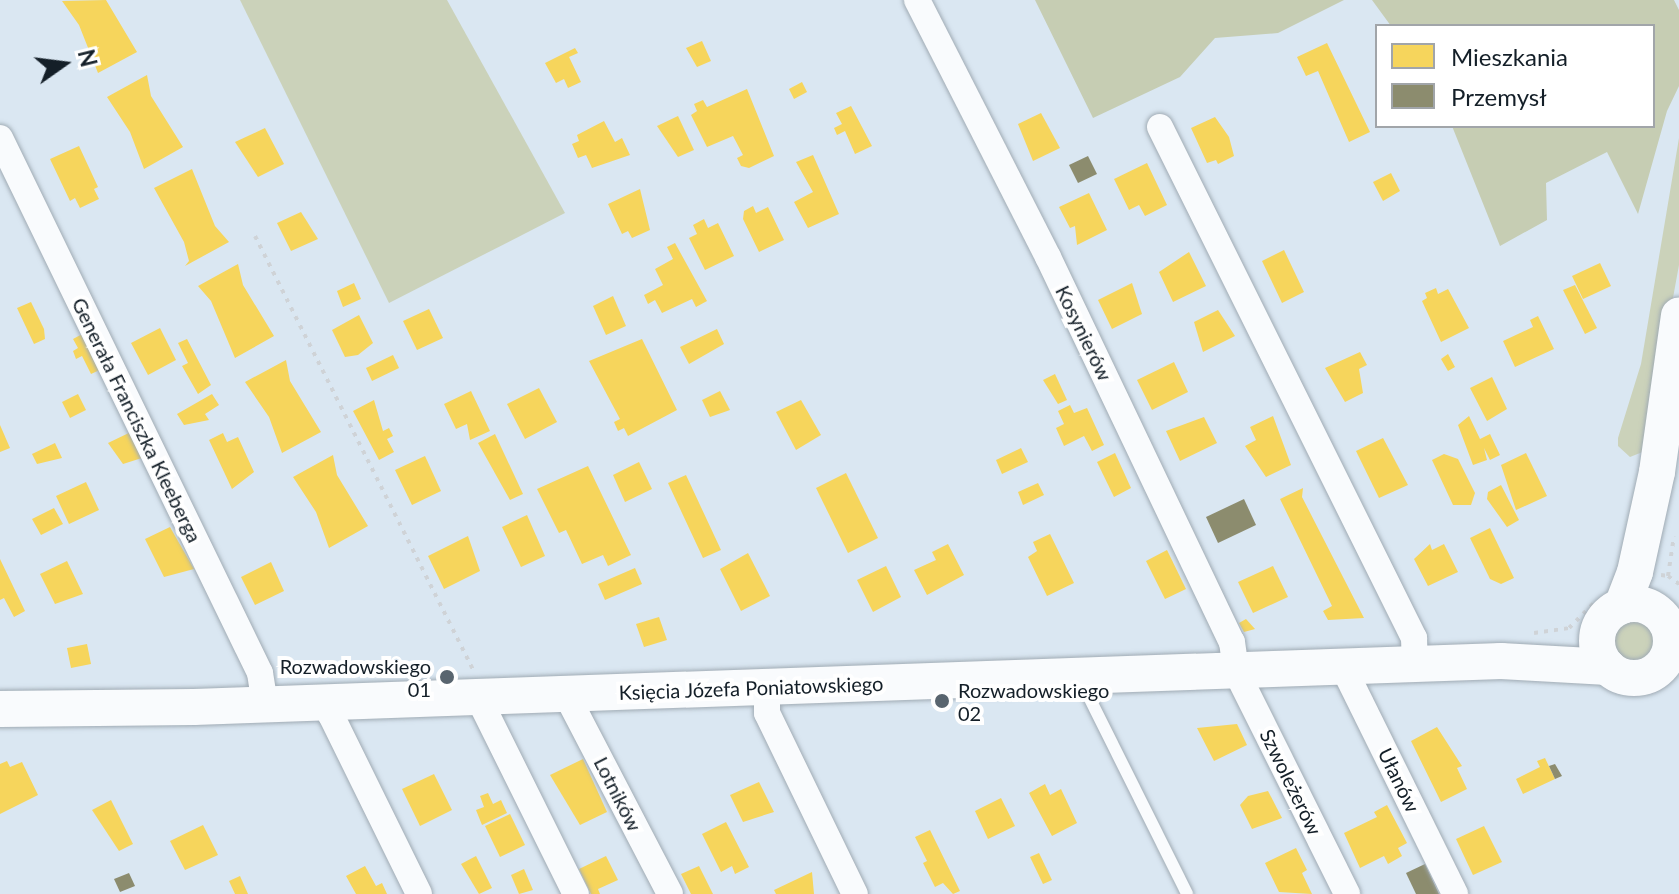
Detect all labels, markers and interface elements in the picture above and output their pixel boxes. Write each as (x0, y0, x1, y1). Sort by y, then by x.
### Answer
north arrow (24, 24, 104, 104)
legend (1375, 24, 1655, 128)
text: Mieszkania (1451, 42, 1568, 71)
text: N (73, 47, 103, 70)
text: Przemysł (1451, 82, 1547, 111)
street label: Kosynierów (1051, 281, 1117, 385)
street label: Generała Franciszka Kleeberga (67, 294, 207, 546)
place label: Rozwadowskiego 01 (280, 654, 431, 701)
marker: Rozwadowskiego 01 (438, 668, 456, 686)
street label: Księcia Józefa Poniatowskiego (618, 671, 884, 705)
place label: Rozwadowskiego 02 (958, 678, 1109, 725)
marker: Rozwadowskiego 02 (933, 692, 951, 710)
street label: Szwoleżerów (1255, 725, 1327, 839)
street label: Ułanów (1373, 744, 1425, 816)
street label: Lotników (589, 753, 647, 835)

